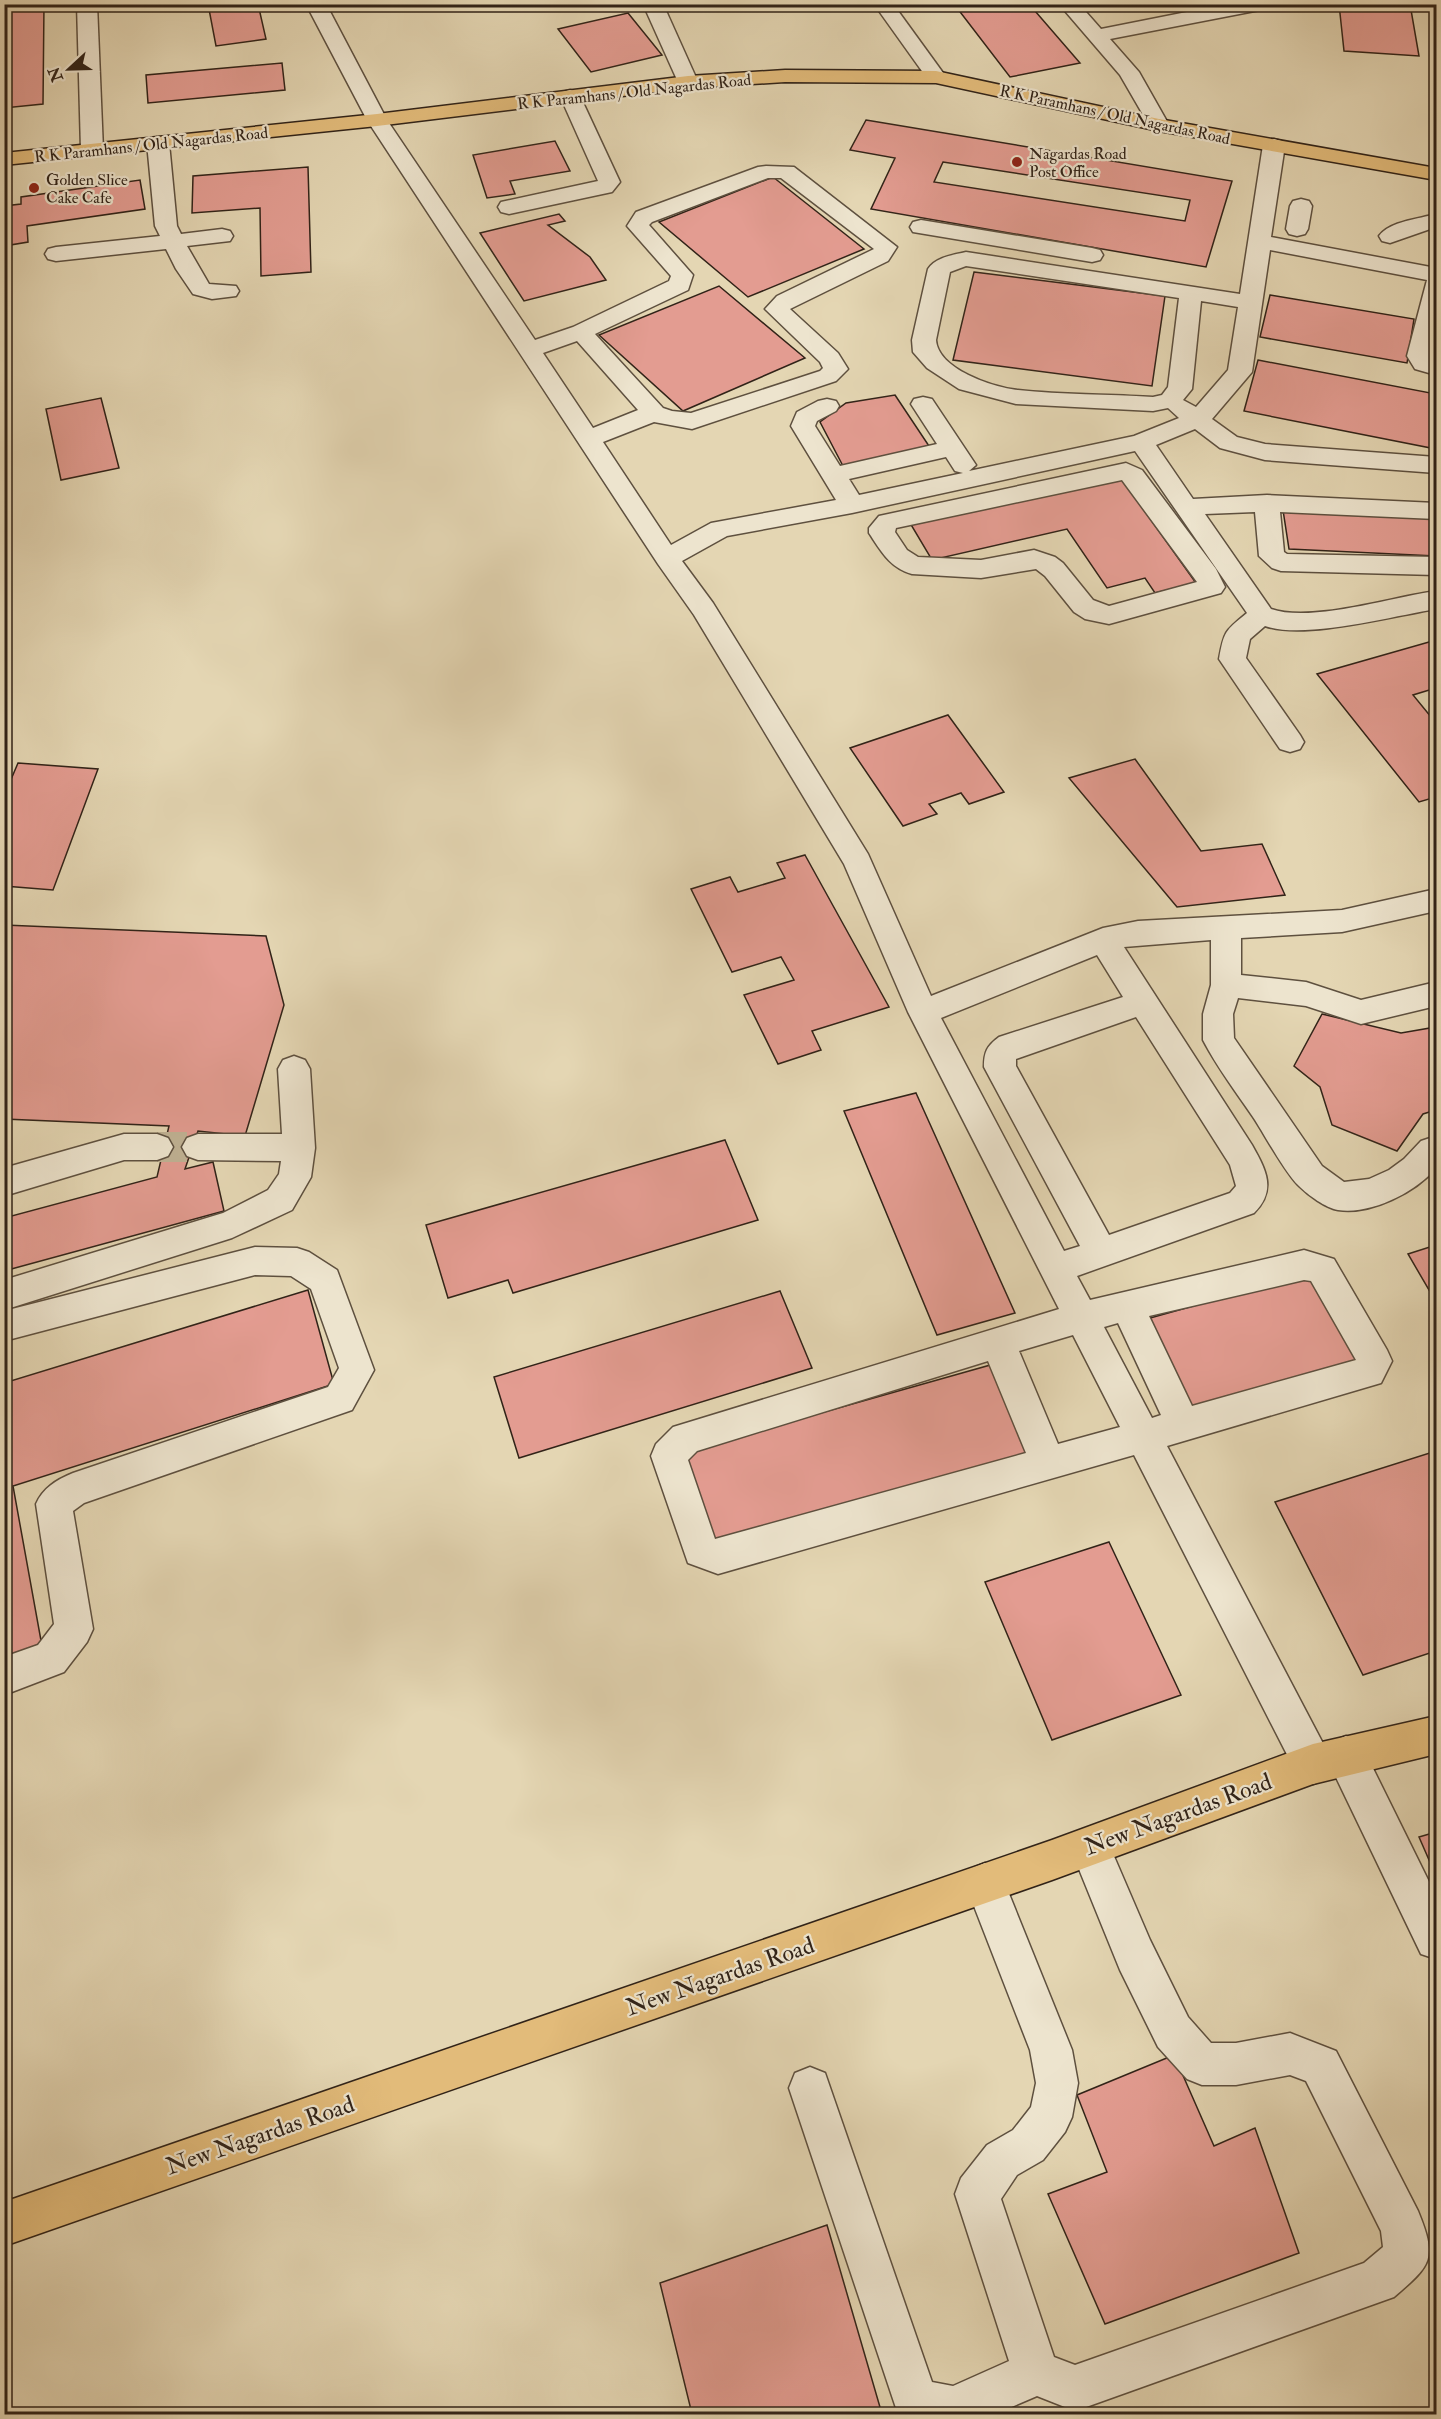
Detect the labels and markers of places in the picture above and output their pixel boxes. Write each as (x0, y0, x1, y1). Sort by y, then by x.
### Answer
place label: Nagardas Road Post Office (1029, 144, 1127, 182)
marker: Nagardas Road Post Office (1010, 155, 1024, 169)
place label: Golden Slice Cake Cafe (46, 170, 128, 208)
marker: Golden Slice Cake Cafe (27, 181, 41, 195)

